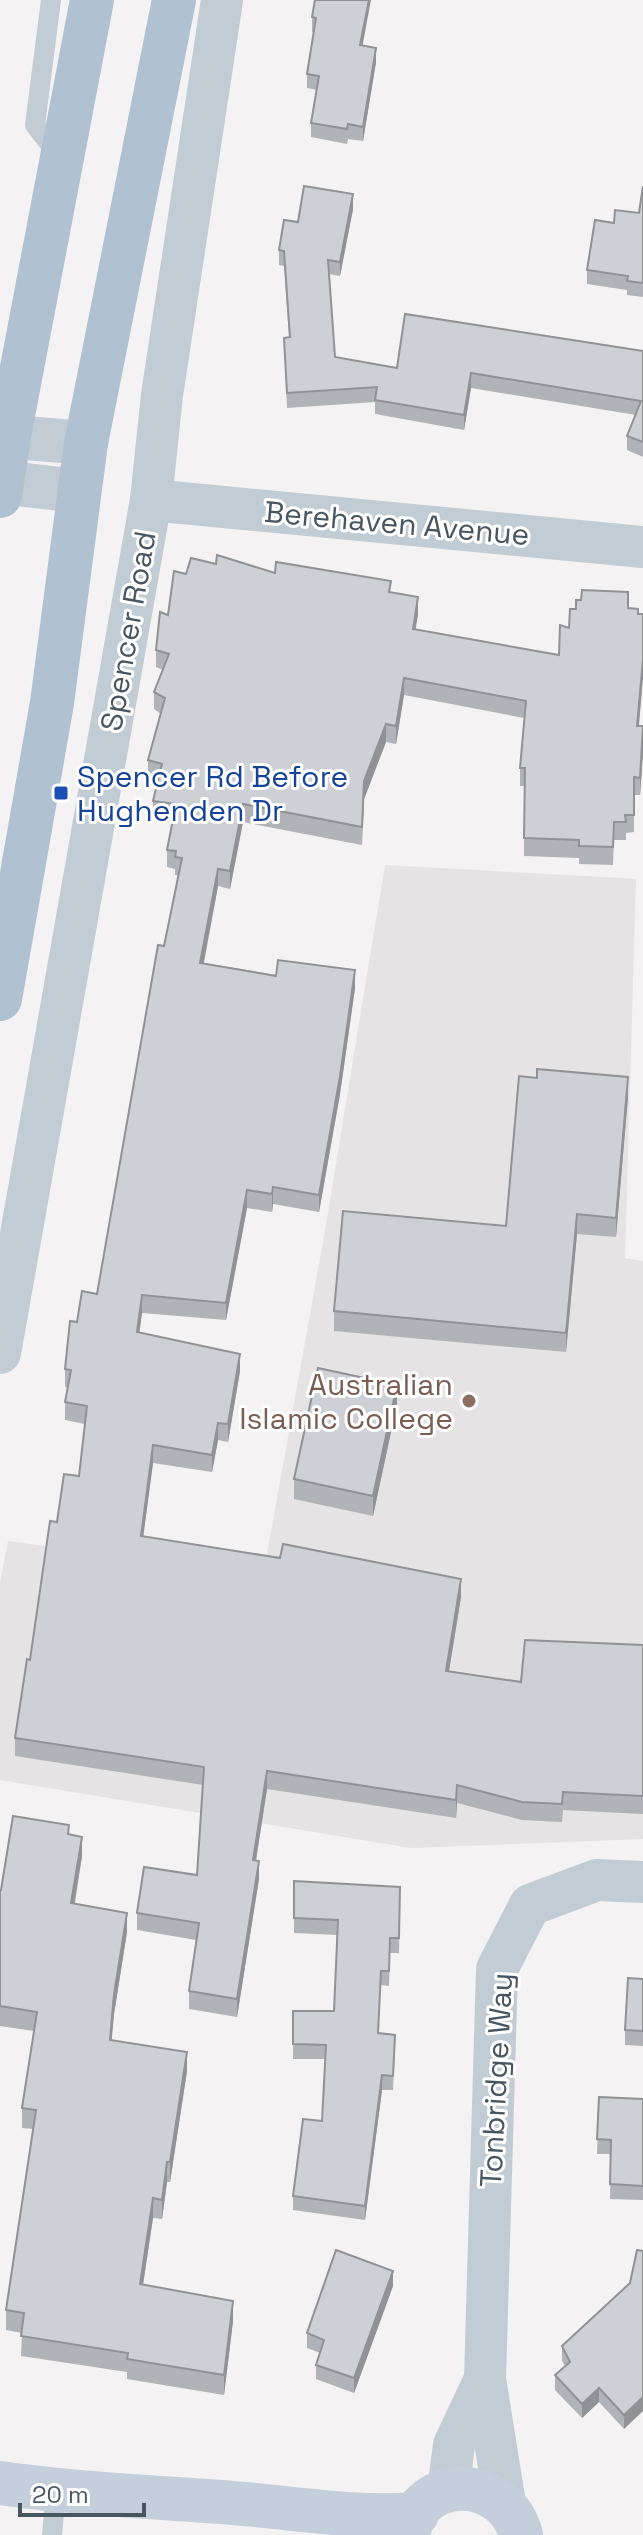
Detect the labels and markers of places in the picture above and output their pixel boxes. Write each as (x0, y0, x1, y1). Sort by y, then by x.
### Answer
place label: Spencer Rd Before Hughenden Dr (77, 757, 348, 830)
marker: Spencer Rd Before Hughenden Dr (52, 784, 70, 802)
place label: Australian Islamic College (239, 1365, 453, 1438)
marker: Australian Islamic College (460, 1392, 478, 1410)

